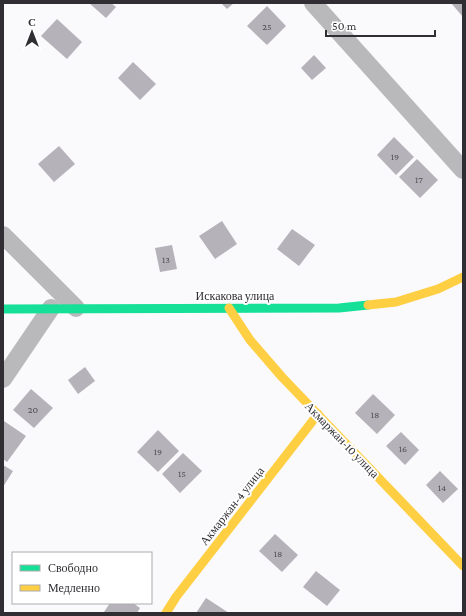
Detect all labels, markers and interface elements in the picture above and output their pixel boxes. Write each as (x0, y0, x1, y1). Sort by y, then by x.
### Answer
north arrow (12, 12, 52, 52)
scale bar (326, 12, 435, 38)
text: С (28, 16, 36, 28)
text: 50 m (332, 19, 357, 33)
house number: 25 (262, 21, 272, 32)
house number: 19 (391, 151, 399, 162)
house number: 17 (415, 174, 423, 185)
house number: 13 (162, 254, 170, 265)
street label: Искакова улица (196, 289, 275, 303)
street label: Акмаржан-10 улица (302, 399, 382, 481)
house number: 20 (28, 404, 39, 415)
house number: 18 (371, 409, 379, 420)
house number: 16 (399, 443, 407, 454)
house number: 19 (154, 446, 162, 457)
street label: Акмаржан-4 улица (197, 463, 267, 548)
house number: 15 (178, 468, 186, 479)
house number: 14 (438, 482, 446, 493)
house number: 18 (274, 548, 282, 559)
legend (12, 552, 152, 604)
text: Свободно (48, 561, 98, 575)
text: Медленно (48, 581, 100, 595)

